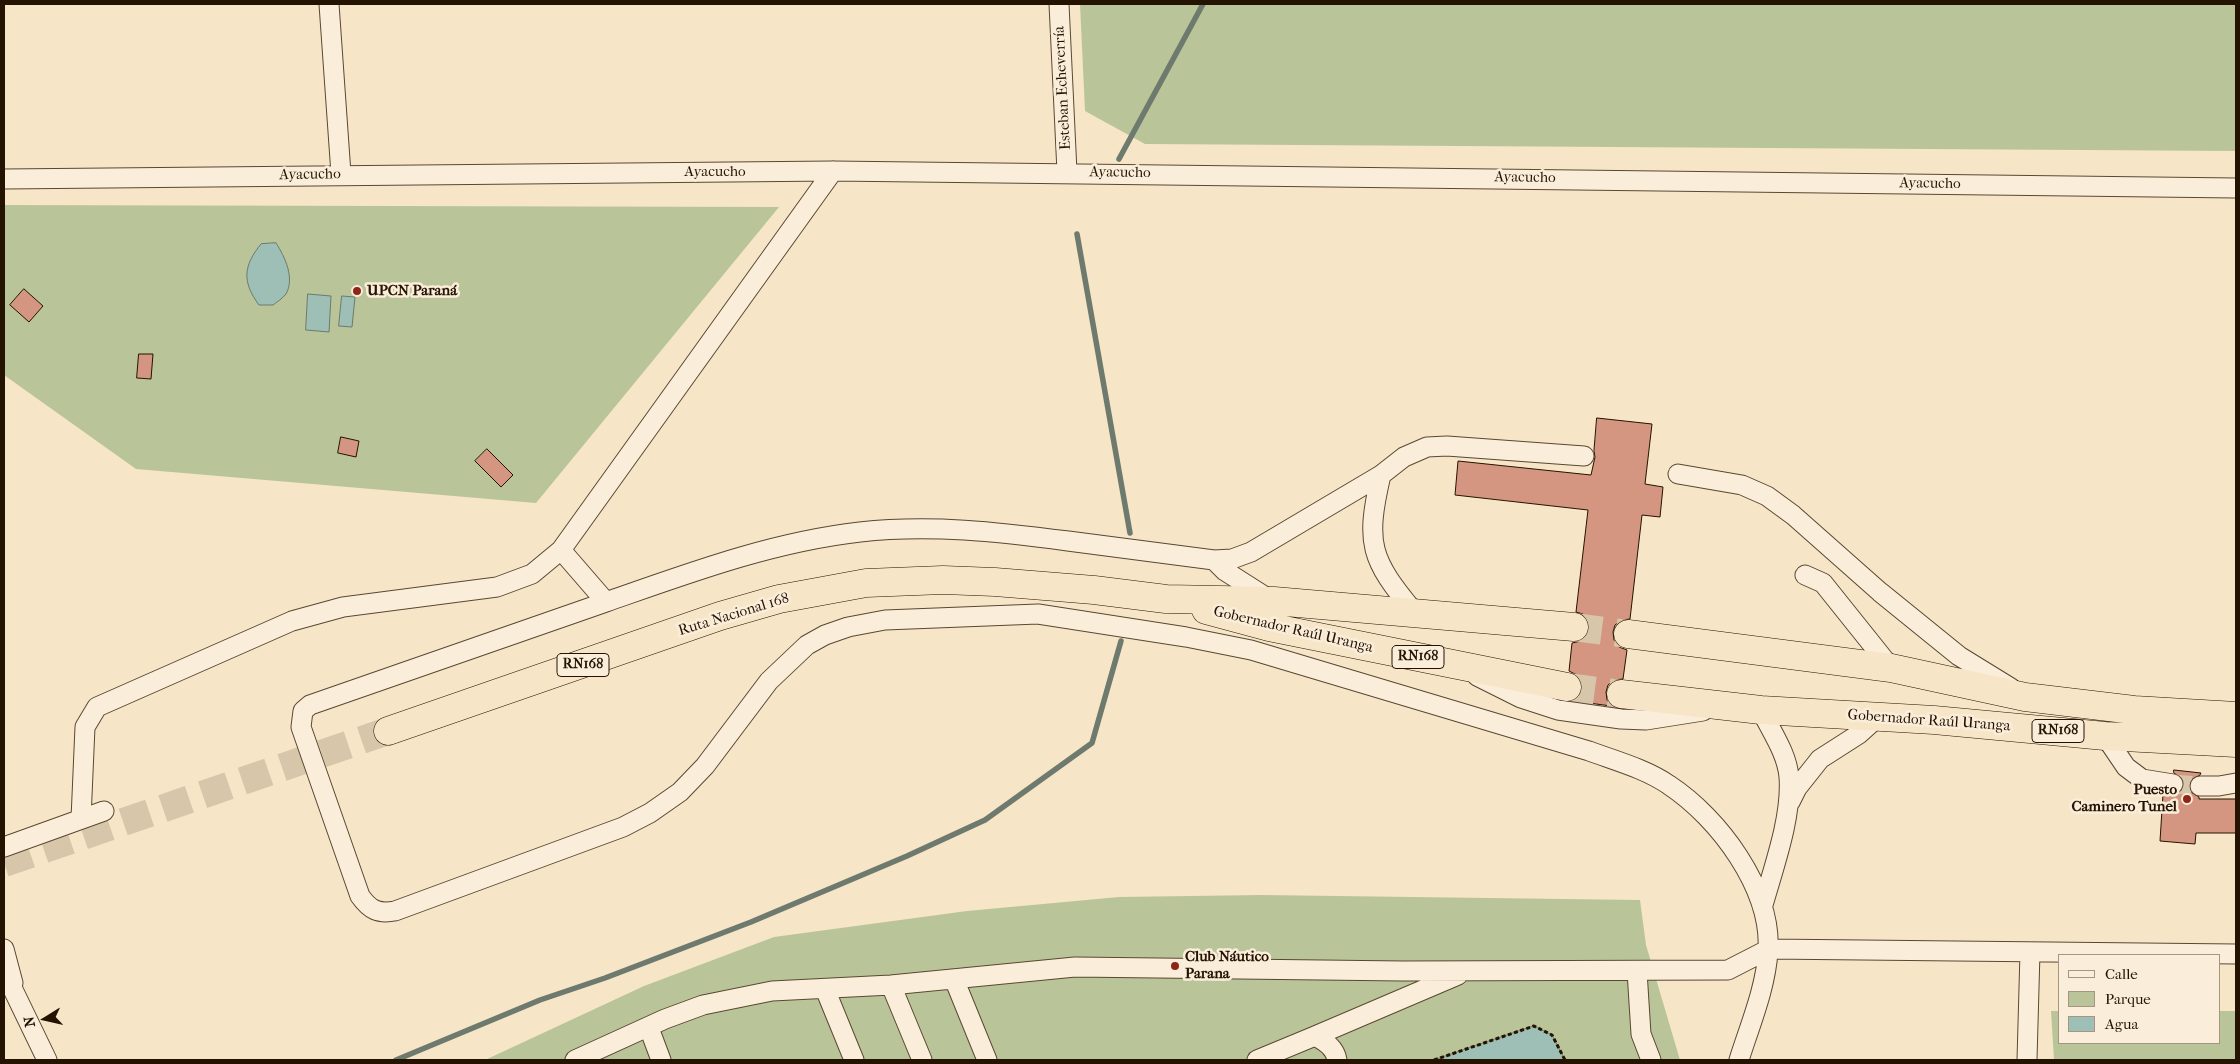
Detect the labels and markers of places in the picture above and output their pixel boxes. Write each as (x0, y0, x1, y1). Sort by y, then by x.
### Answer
place label: UPCN Paraná (367, 282, 457, 300)
marker: UPCN Paraná (351, 285, 363, 297)
place label: Puesto Caminero Tunel (2072, 781, 2177, 816)
marker: Puesto Caminero Tunel (2181, 793, 2193, 805)
place label: Club Náutico Parana (1185, 948, 1269, 983)
marker: Club Náutico Parana (1169, 960, 1181, 972)

